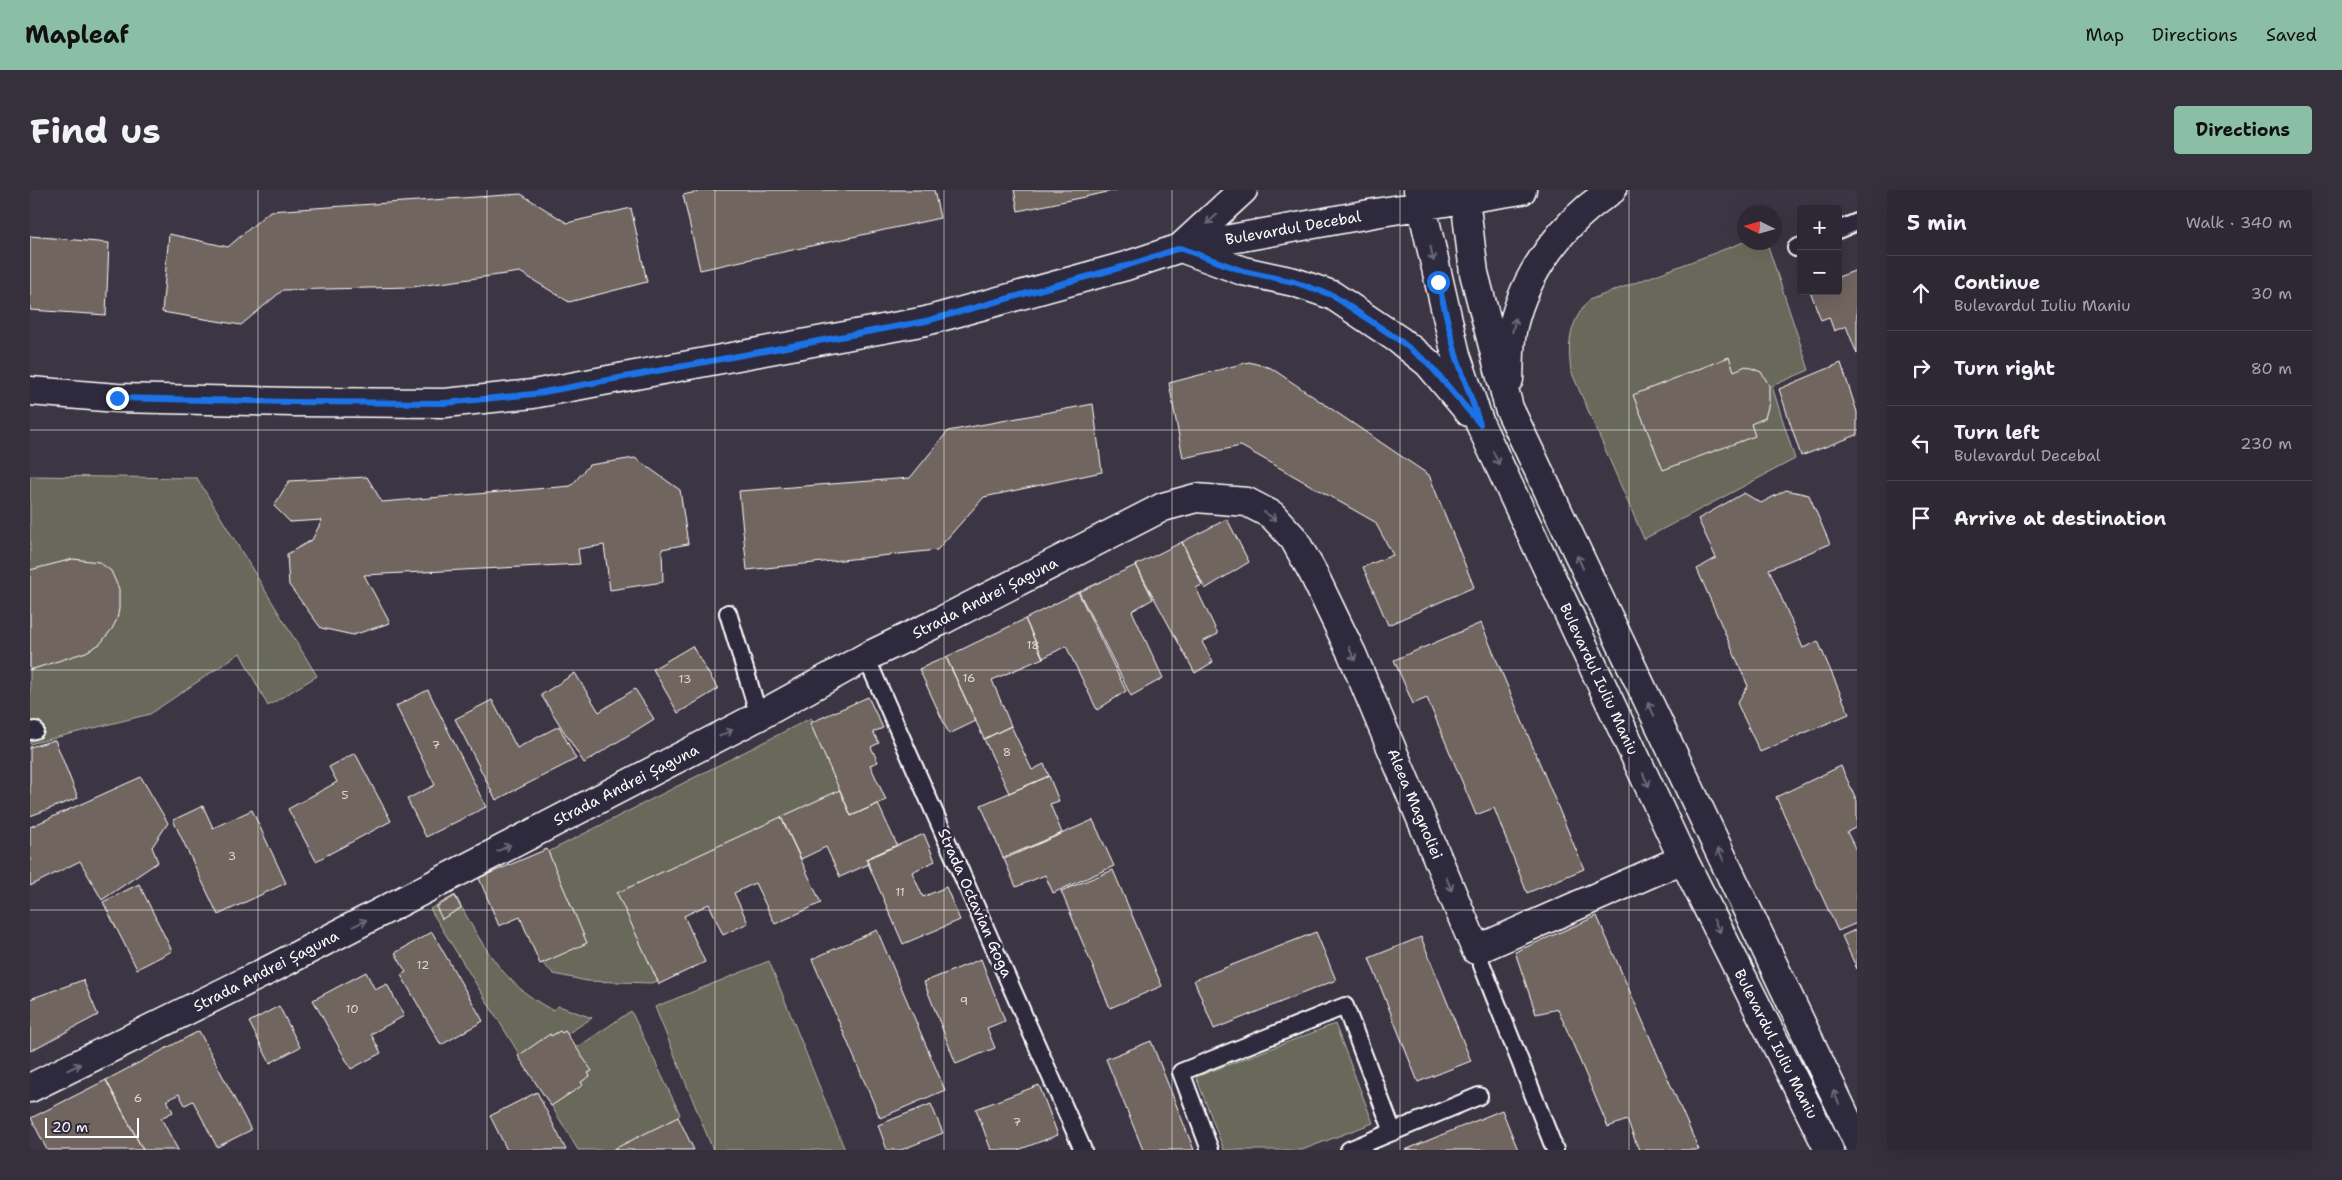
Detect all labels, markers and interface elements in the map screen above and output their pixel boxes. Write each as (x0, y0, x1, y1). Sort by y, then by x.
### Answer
text: Mapleaf (25, 19, 129, 51)
text: Map (2086, 23, 2124, 47)
text: Directions (2152, 23, 2238, 47)
text: Saved (2266, 23, 2317, 47)
button: Directions (2174, 106, 2312, 154)
text: Find us (30, 107, 161, 154)
north arrow (1737, 205, 1782, 250)
map controls (1797, 205, 1842, 295)
button: + (1797, 205, 1842, 250)
street label: Bulevardul Decebal (1224, 206, 1363, 250)
text: 5 min (1907, 209, 1967, 237)
text: Walk · 340 m (2186, 212, 2292, 233)
one-way arrow (1205, 213, 1218, 225)
one-way arrow (1427, 245, 1437, 261)
button: − (1797, 250, 1842, 295)
text: Continue (1954, 270, 2040, 295)
route start (1427, 271, 1450, 294)
icon: ahead (1907, 279, 1935, 307)
text: 30 m (2251, 283, 2292, 304)
text: Bulevardul Iuliu Maniu (1954, 295, 2130, 316)
one-way arrow (1510, 318, 1519, 334)
icon: right (1907, 354, 1935, 382)
text: Turn right (1954, 356, 2055, 381)
text: 80 m (2251, 358, 2292, 379)
route end (106, 387, 129, 410)
text: Turn left (1954, 420, 2040, 445)
icon: left (1907, 429, 1935, 457)
text: 230 m (2240, 433, 2292, 454)
text: Bulevardul Decebal (1954, 445, 2101, 466)
one-way arrow (1491, 450, 1501, 465)
icon: arrive (1907, 504, 1935, 532)
text: Arrive at destination (1954, 506, 2166, 531)
one-way arrow (1263, 511, 1277, 521)
street label: Strada Andrei Șaguna (909, 552, 1062, 644)
one-way arrow (1575, 555, 1585, 570)
street label: Bulevardul Iuliu Maniu (1555, 600, 1643, 758)
house number: 18 (1026, 637, 1040, 653)
one-way arrow (1347, 646, 1357, 661)
house number: 16 (962, 670, 976, 686)
house number: 13 (679, 671, 691, 687)
one-way arrow (1645, 702, 1655, 717)
one-way arrow (718, 728, 733, 737)
house number: 7 (432, 737, 440, 753)
street label: Strada Andrei Șaguna (550, 739, 703, 831)
house number: 8 (1003, 744, 1011, 760)
street label: Aleea Magnoliei (1383, 746, 1447, 862)
one-way arrow (1642, 772, 1651, 787)
house number: 5 (341, 787, 349, 803)
street label: Strada Octavian Goga (933, 825, 1017, 981)
one-way arrow (496, 843, 511, 852)
house number: 3 (228, 848, 236, 864)
one-way arrow (1716, 848, 1725, 863)
one-way arrow (1444, 876, 1454, 891)
house number: 11 (895, 884, 905, 900)
one-way arrow (352, 918, 367, 928)
one-way arrow (1713, 918, 1722, 933)
street label: Strada Andrei Șaguna (190, 925, 343, 1017)
house number: 12 (417, 957, 429, 973)
street label: Bulevardul Iuliu Maniu (1730, 966, 1822, 1122)
house number: 9 (960, 993, 968, 1009)
house number: 10 (345, 1001, 359, 1017)
one-way arrow (66, 1061, 81, 1071)
house number: 6 (134, 1090, 142, 1106)
one-way arrow (1831, 1090, 1840, 1105)
house number: 7 (1013, 1114, 1021, 1130)
scale bar (45, 1115, 139, 1138)
text: 20 m (52, 1118, 88, 1136)

